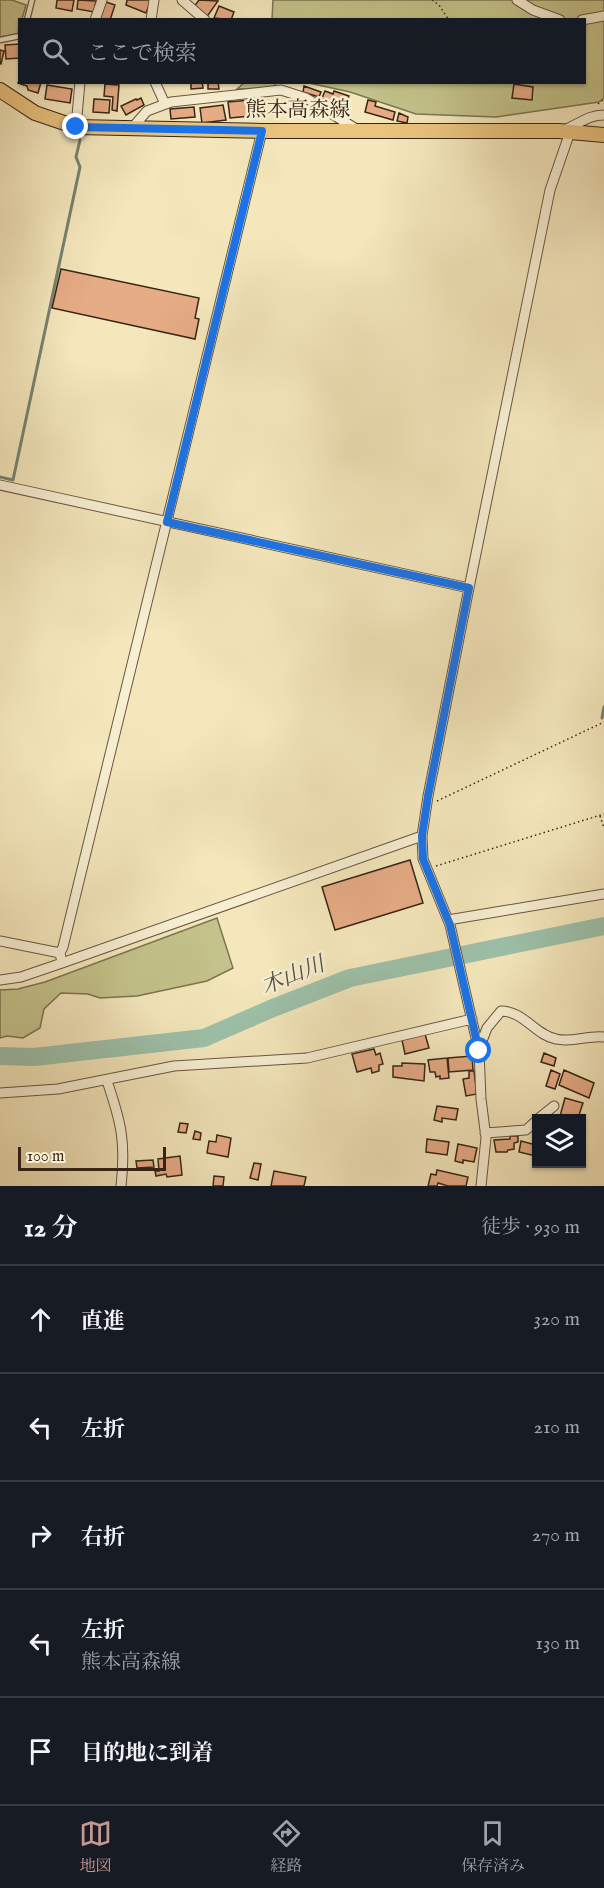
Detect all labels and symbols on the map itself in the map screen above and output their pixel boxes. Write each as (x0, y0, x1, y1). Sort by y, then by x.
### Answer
street label: 熊本高森線 (246, 97, 351, 124)
route end (62, 113, 88, 139)
water label: 木山川 (257, 950, 331, 1001)
route start (465, 1037, 491, 1063)
scale bar (18, 1144, 166, 1172)

